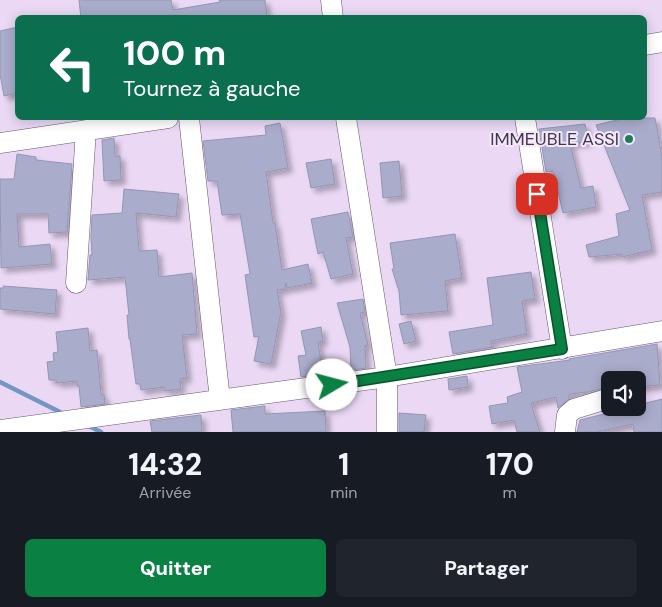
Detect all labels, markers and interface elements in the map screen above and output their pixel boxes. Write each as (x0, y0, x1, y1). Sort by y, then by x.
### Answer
text: 100 m (123, 30, 226, 76)
icon: left (40, 35, 105, 100)
text: Tournez à gauche (123, 74, 301, 103)
place label: IMMEUBLE ASSI (490, 127, 619, 151)
marker: IMMEUBLE ASSI (623, 133, 635, 145)
pin (516, 173, 558, 215)
icon: arrive (523, 180, 551, 208)
position arrow (305, 358, 357, 410)
map controls (601, 371, 646, 416)
button: sound (601, 371, 646, 416)
text: 14:32 (128, 445, 202, 484)
text: 1 (338, 445, 349, 484)
text: 170 (486, 445, 534, 484)
text: Arrivée (139, 482, 191, 503)
text: min (330, 482, 358, 503)
text: m (503, 482, 517, 503)
button: Quitter (25, 539, 326, 597)
button: Partager (336, 539, 637, 597)

